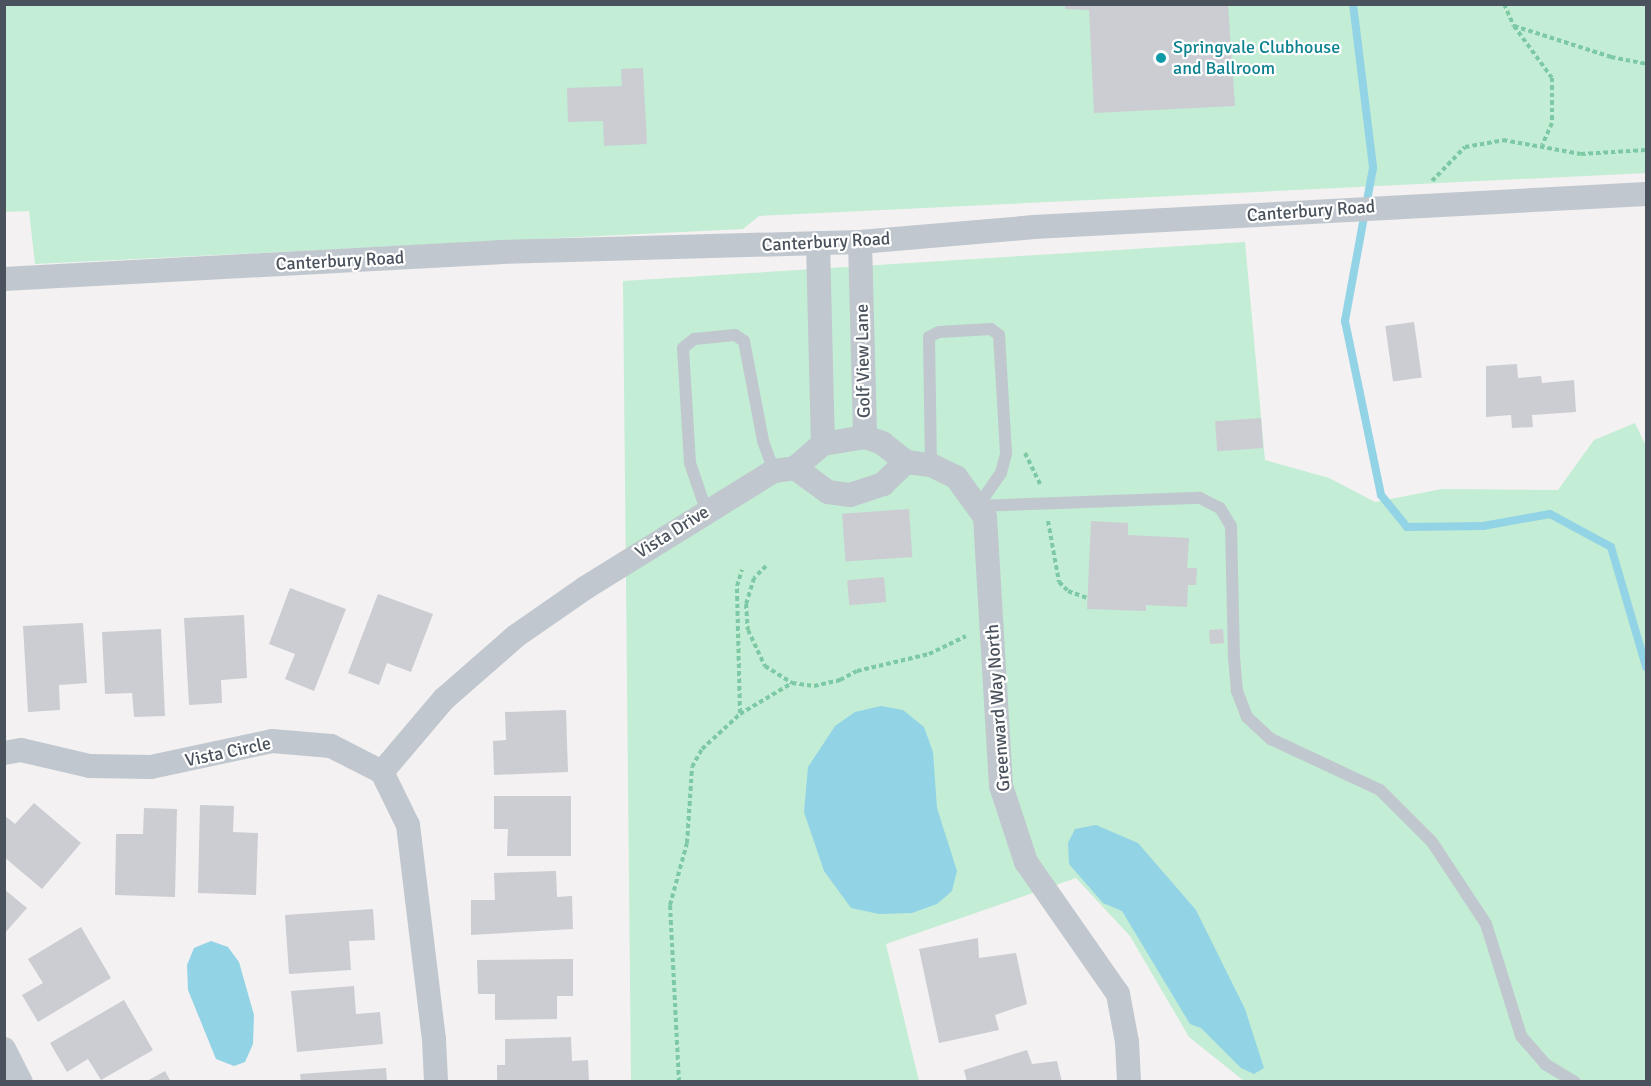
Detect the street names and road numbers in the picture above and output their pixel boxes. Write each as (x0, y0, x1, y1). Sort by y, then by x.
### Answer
street label: Canterbury Road (1246, 196, 1376, 226)
street label: Canterbury Road (761, 228, 891, 256)
street label: Canterbury Road (275, 247, 405, 275)
street label: Golf View Lane (851, 304, 875, 418)
street label: Vista Drive (631, 501, 713, 563)
street label: Greenward Way North (981, 623, 1015, 793)
street label: Vista Circle (183, 732, 273, 772)

